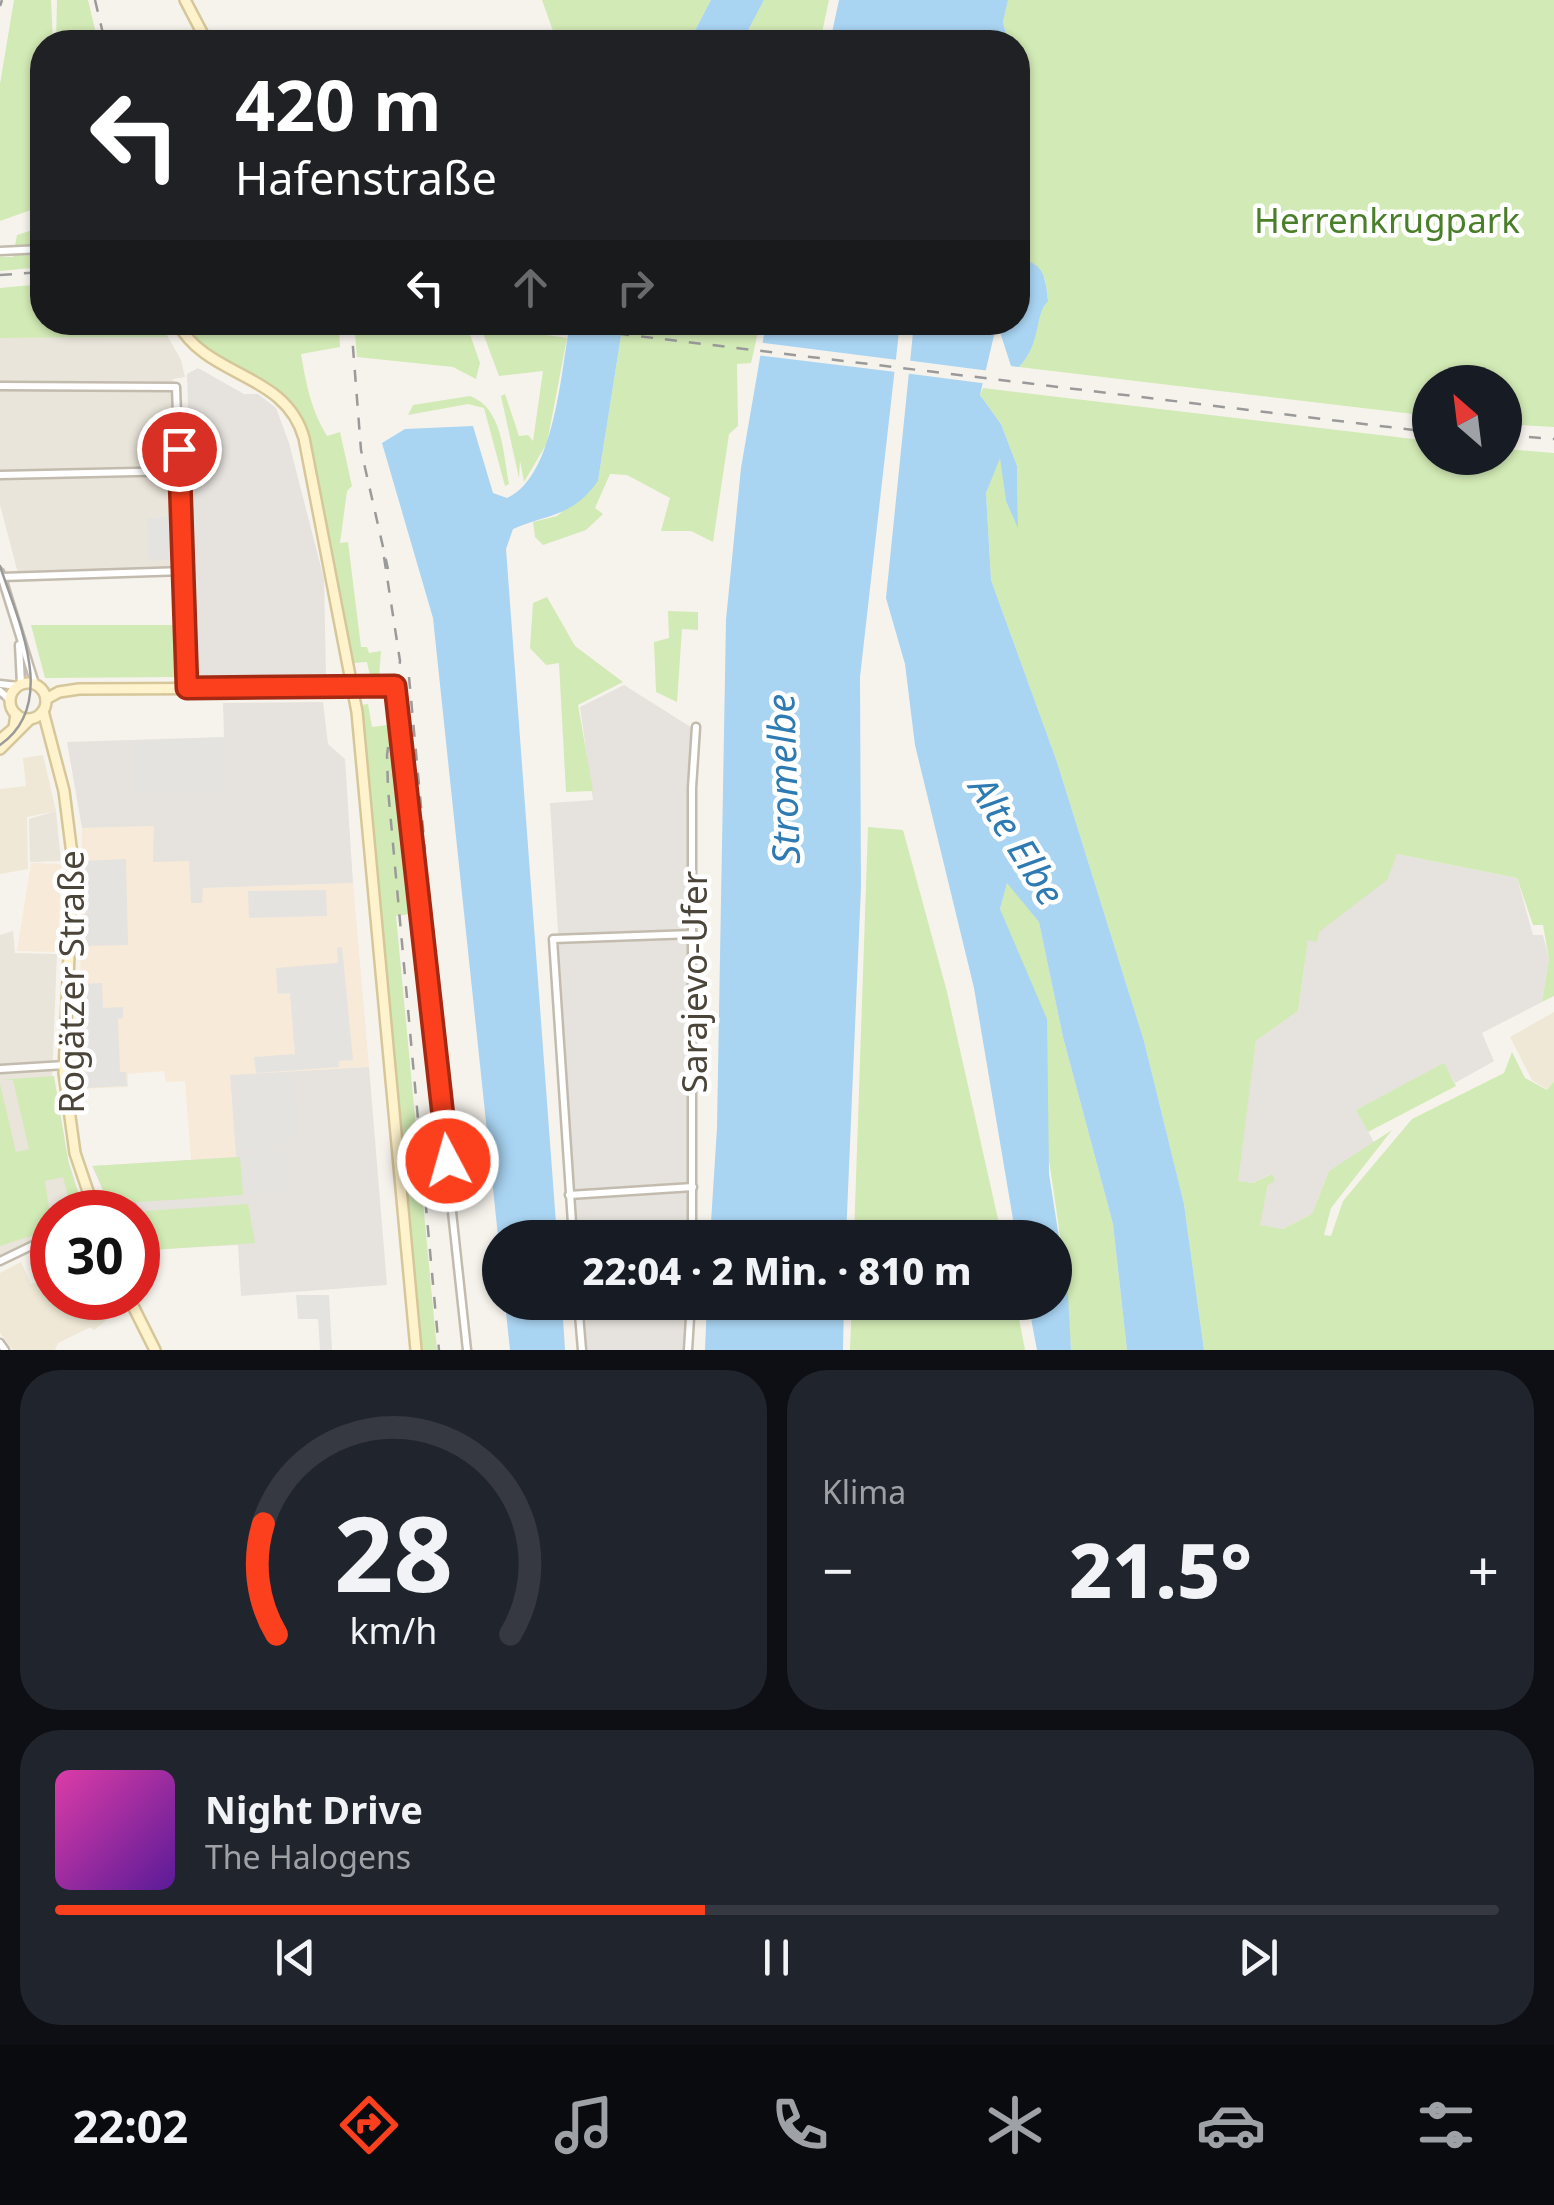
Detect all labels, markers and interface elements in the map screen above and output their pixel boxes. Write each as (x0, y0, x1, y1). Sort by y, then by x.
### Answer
text: 420 m (235, 56, 442, 152)
icon: left (70, 70, 200, 200)
text: Hafenstraße (235, 147, 497, 208)
park label: Herrenkrugpark (1254, 196, 1520, 243)
icon: left (398, 260, 453, 315)
icon: ahead (503, 260, 558, 315)
icon: right (608, 260, 663, 315)
north arrow (1412, 365, 1522, 475)
map controls (1412, 365, 1522, 475)
pin (137, 407, 222, 492)
icon: arrive (152, 422, 207, 477)
water label: Stromelbe (753, 693, 811, 865)
water label: Alte Elbe (956, 763, 1078, 914)
street label: Rogätzer Straße (47, 850, 94, 1114)
street label: Sarajevo-Ufer (670, 871, 717, 1093)
position arrow (396, 1109, 500, 1213)
speed limit sign: 30 (30, 1190, 160, 1320)
text: 22:04 · 2 Min. · 810 m (583, 1244, 971, 1296)
text: Klima (822, 1470, 906, 1513)
text: 28 (334, 1481, 453, 1622)
text: 21.5° (1069, 1518, 1252, 1620)
text: − (822, 1532, 853, 1607)
text: + (1468, 1532, 1499, 1607)
text: km/h (350, 1606, 437, 1654)
text: Night Drive (205, 1783, 423, 1835)
text: The Halogens (205, 1835, 411, 1878)
icon: previous (268, 1930, 323, 1985)
icon: pause (749, 1930, 804, 1985)
icon: next (1231, 1930, 1286, 1985)
icon: directions (334, 2090, 404, 2160)
icon: music (549, 2090, 619, 2160)
icon: phone (765, 2090, 835, 2160)
icon: climate (980, 2090, 1050, 2160)
icon: car (1196, 2090, 1266, 2160)
icon: filters (1411, 2090, 1481, 2160)
text: 22:02 (73, 2095, 188, 2156)

